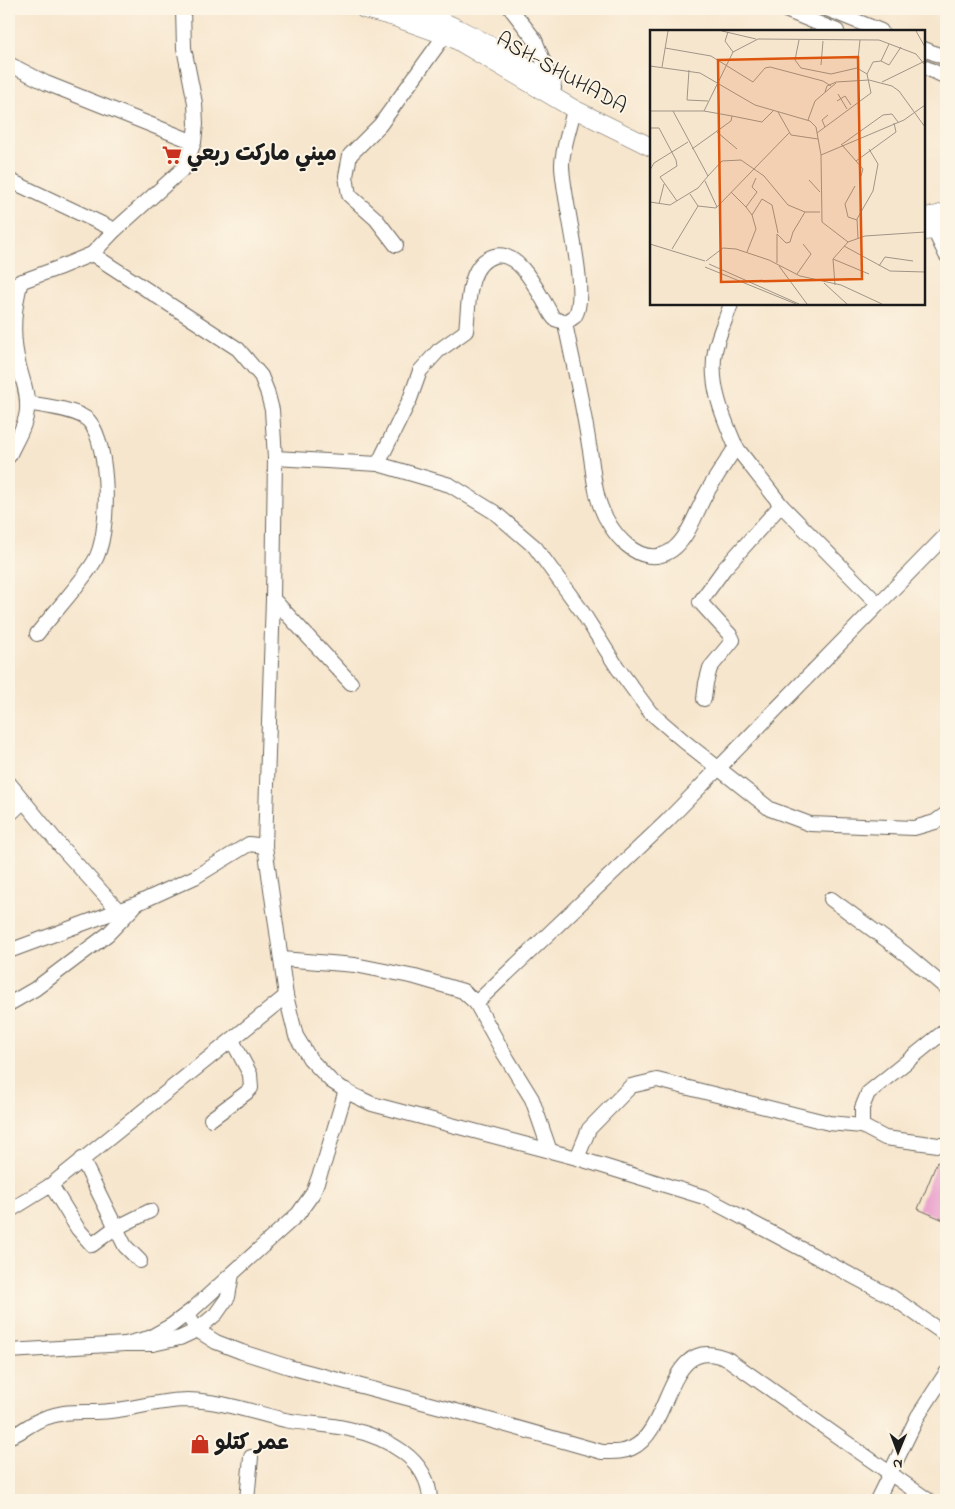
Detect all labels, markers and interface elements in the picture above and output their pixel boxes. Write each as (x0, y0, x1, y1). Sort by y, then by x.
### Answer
street label: ASH-SHUHADA (490, 25, 632, 123)
inset map (650, 30, 925, 305)
place label: ميني ماركت ربعي (187, 139, 337, 172)
supermarket icon: ميني ماركت ربعي (161, 144, 183, 166)
north arrow (872, 1426, 922, 1476)
place label: عمر كتلو (214, 1428, 289, 1460)
shop icon: عمر كتلو (189, 1433, 211, 1455)
text: N (893, 1453, 903, 1474)

